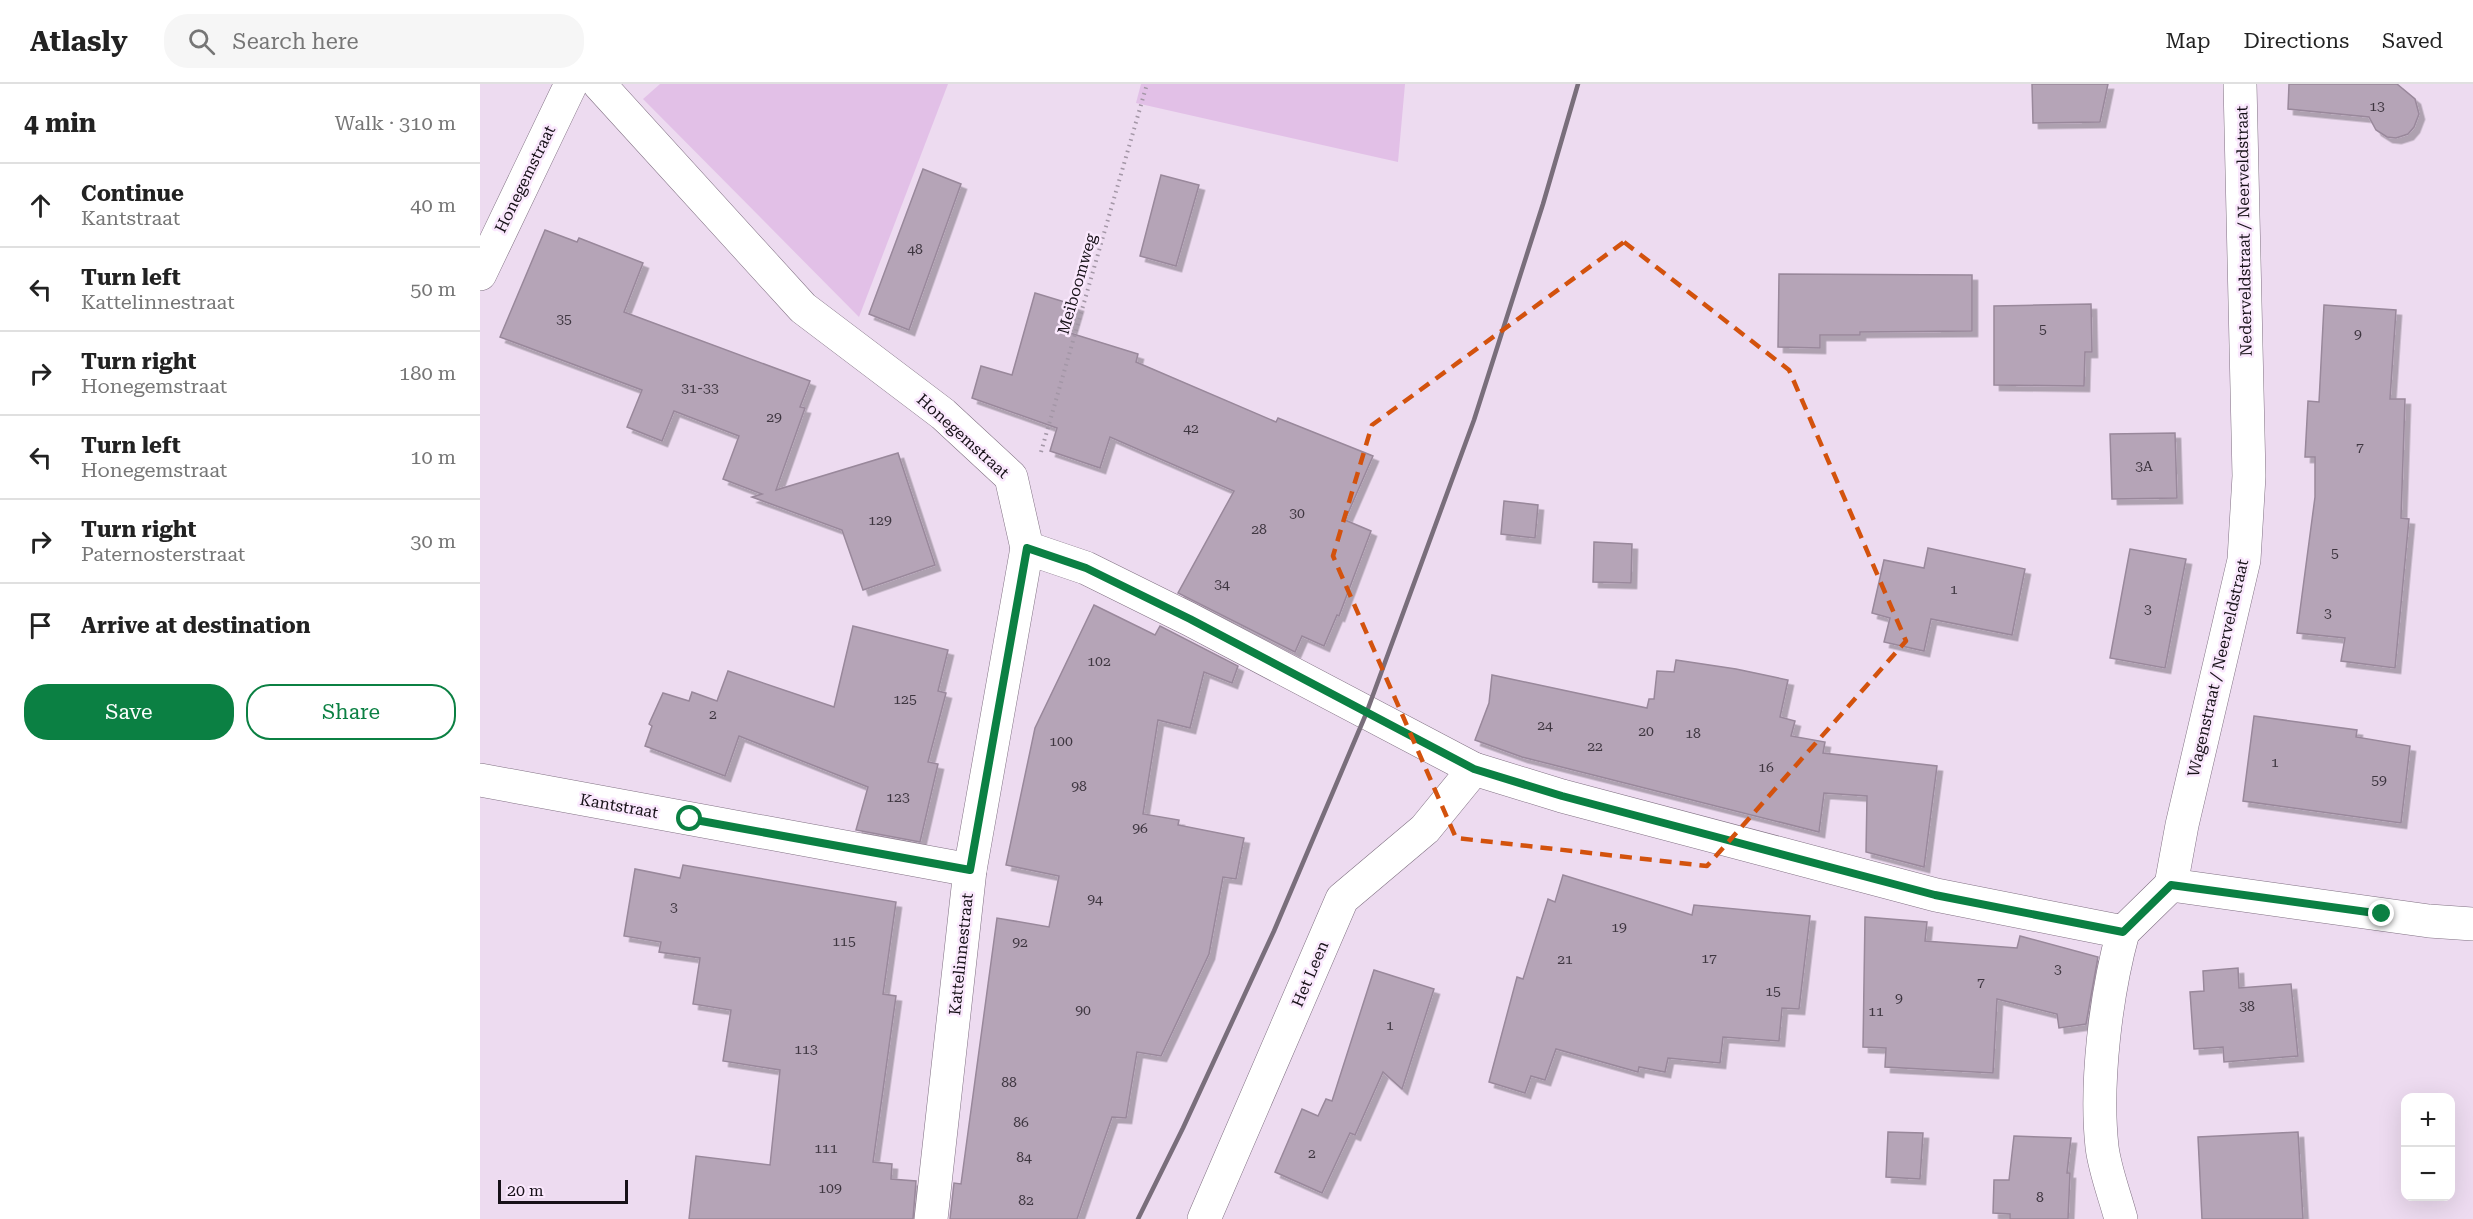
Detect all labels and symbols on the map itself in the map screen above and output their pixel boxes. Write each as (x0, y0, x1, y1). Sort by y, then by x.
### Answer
house number: 13 (2369, 98, 2385, 114)
street label: Nederveldstraat / Neerveldstraat (2232, 105, 2256, 357)
street label: Honegemstraat (491, 122, 559, 236)
street label: Meiboomweg (1054, 230, 1101, 337)
house number: 48 (907, 241, 923, 257)
house number: 35 (556, 311, 572, 327)
house number: 5 (2039, 321, 2047, 337)
house number: 9 (2354, 326, 2362, 342)
house number: 31-33 (681, 380, 719, 396)
street label: Honegemstraat (913, 390, 1013, 482)
house number: 29 (766, 409, 782, 425)
house number: 42 (1183, 420, 1199, 436)
house number: 7 (2356, 439, 2364, 455)
house number: 3A (2135, 458, 2153, 474)
house number: 30 (1289, 505, 1305, 521)
house number: 129 (868, 512, 892, 528)
house number: 28 (1251, 521, 1267, 537)
house number: 5 (2331, 545, 2339, 561)
street label: Wagenstraat / Neerveldstraat (2184, 557, 2252, 779)
house number: 34 (1214, 576, 1230, 592)
house number: 1 (1950, 581, 1958, 597)
house number: 3 (2144, 601, 2152, 617)
house number: 3 (2324, 605, 2332, 621)
house number: 102 (1087, 653, 1111, 669)
house number: 125 (893, 691, 917, 707)
house number: 2 (709, 706, 717, 722)
house number: 24 (1537, 717, 1553, 733)
house number: 20 (1638, 723, 1654, 739)
house number: 18 (1685, 725, 1701, 741)
house number: 100 (1049, 733, 1073, 749)
house number: 22 (1587, 738, 1603, 754)
house number: 1 (2271, 754, 2279, 770)
house number: 16 (1758, 759, 1774, 775)
house number: 59 (2371, 772, 2387, 788)
house number: 98 (1071, 778, 1087, 794)
house number: 123 (886, 789, 910, 805)
street label: Kantstraat (578, 790, 660, 822)
route start (676, 805, 702, 831)
house number: 96 (1132, 820, 1148, 836)
house number: 94 (1087, 891, 1103, 907)
street label: Kattelinnestraat (945, 892, 977, 1016)
house number: 3 (670, 899, 678, 915)
route end (2368, 900, 2394, 926)
house number: 19 (1611, 919, 1627, 935)
house number: 115 (832, 933, 856, 949)
house number: 92 (1012, 934, 1028, 950)
street label: Het Leen (1288, 938, 1332, 1010)
house number: 17 (1701, 950, 1717, 966)
house number: 21 (1557, 951, 1573, 967)
house number: 3 (2054, 961, 2062, 977)
house number: 7 (1977, 974, 1985, 990)
house number: 15 (1765, 983, 1781, 999)
house number: 9 (1895, 990, 1903, 1006)
house number: 38 (2239, 998, 2255, 1014)
house number: 90 (1075, 1002, 1091, 1018)
house number: 11 (1868, 1003, 1884, 1019)
house number: 1 (1386, 1017, 1394, 1033)
house number: 113 (794, 1041, 818, 1057)
house number: 88 (1001, 1074, 1017, 1090)
house number: 86 (1013, 1114, 1029, 1130)
house number: 111 (814, 1140, 838, 1156)
house number: 2 (1308, 1145, 1316, 1161)
house number: 84 (1016, 1149, 1032, 1165)
scale bar (498, 1177, 628, 1204)
house number: 109 (818, 1180, 842, 1196)
house number: 8 (2036, 1189, 2044, 1205)
house number: 82 (1018, 1192, 1034, 1208)

